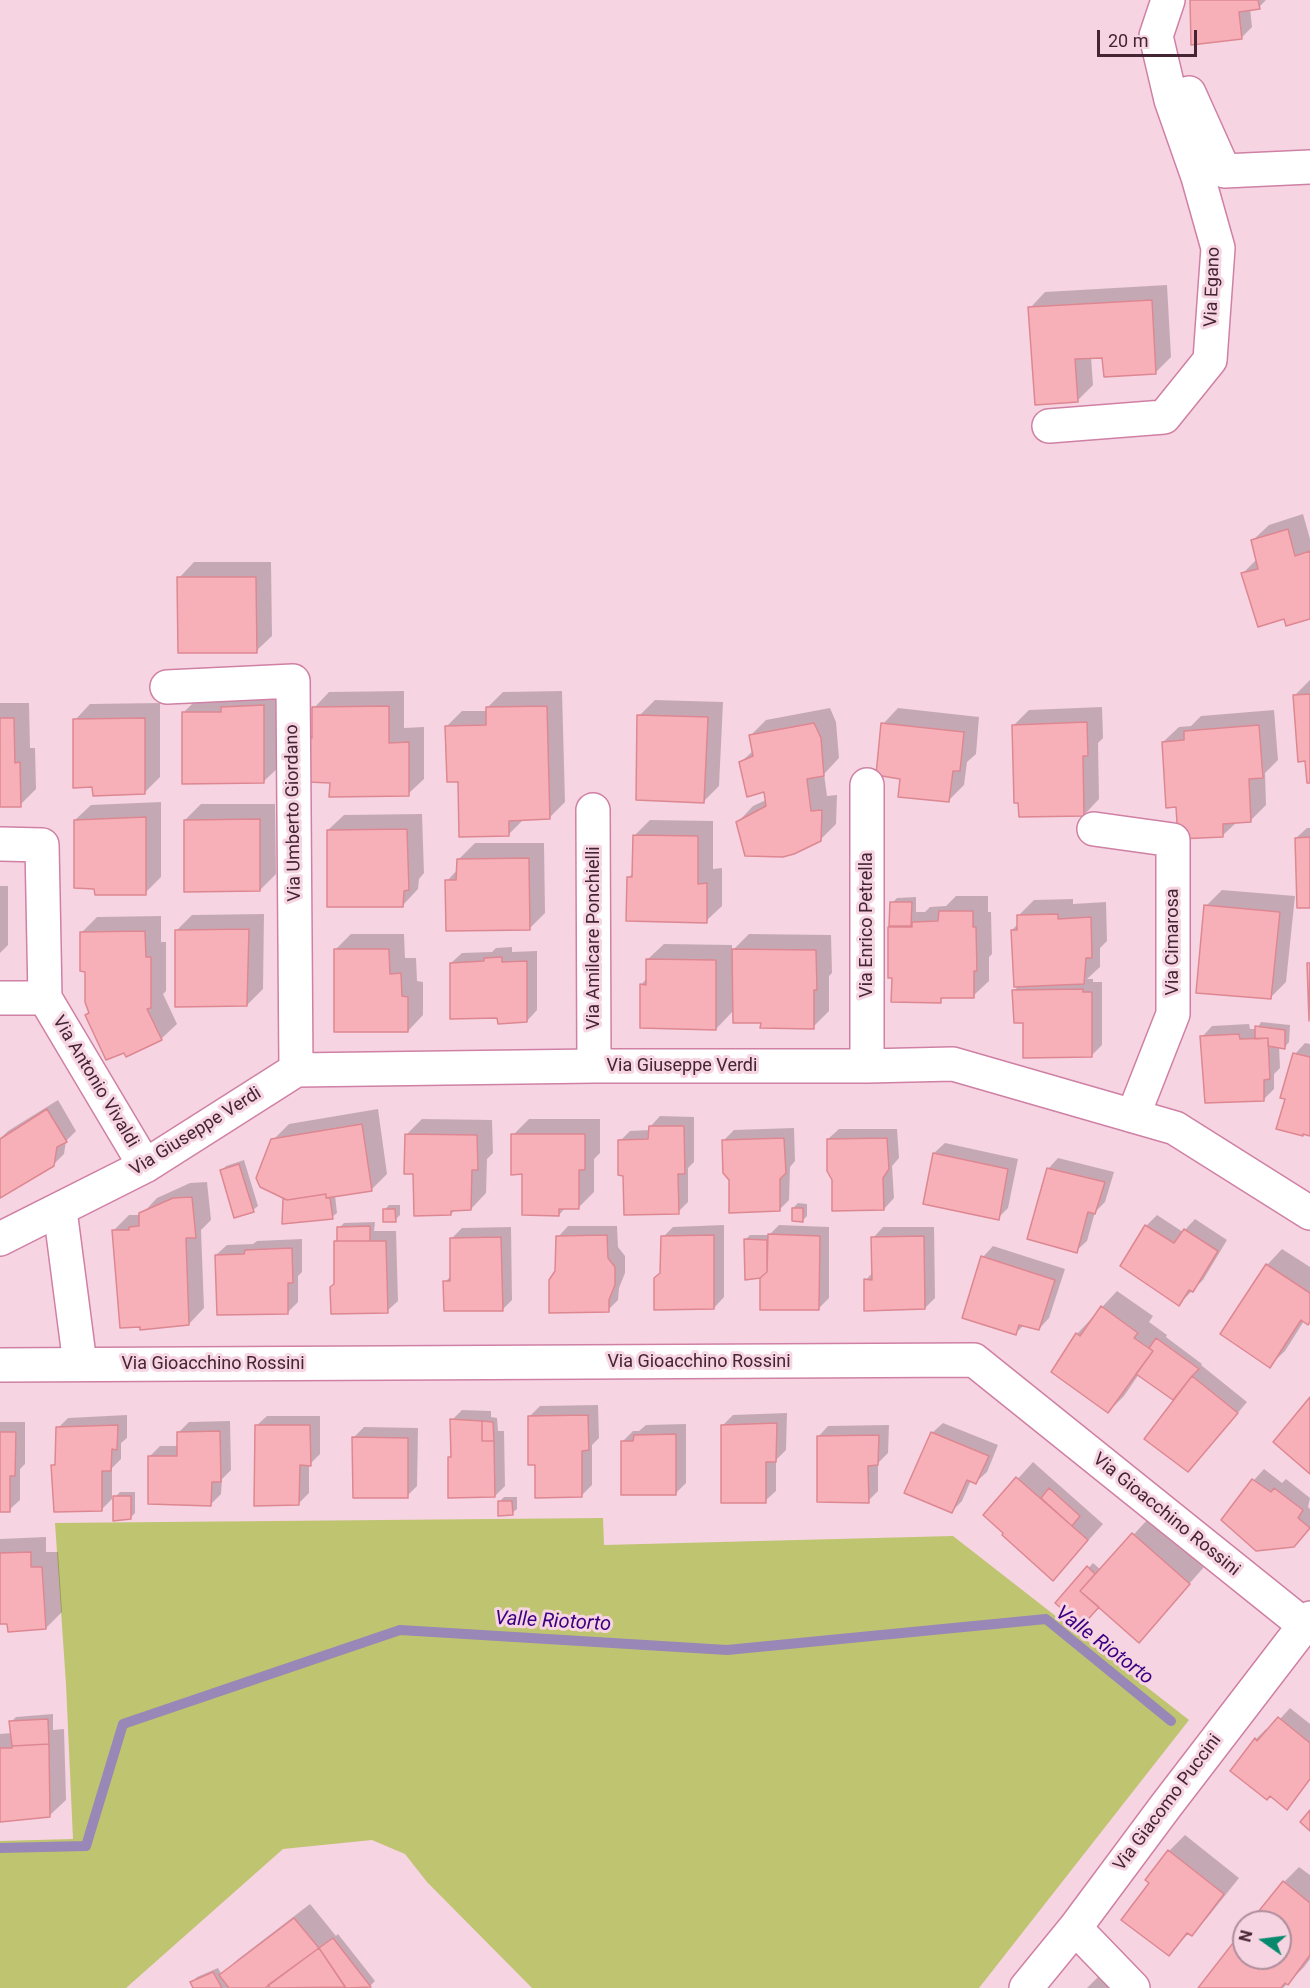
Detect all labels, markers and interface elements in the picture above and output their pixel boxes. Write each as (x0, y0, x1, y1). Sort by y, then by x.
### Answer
scale bar (1100, 18, 1200, 56)
text: 20 m (1108, 30, 1148, 51)
street label: Via Egano (1201, 247, 1225, 327)
street label: Via Umberto Giordano (282, 724, 306, 902)
street label: Via Amilcare Ponchielli (583, 846, 605, 1030)
street label: Via Enrico Petrella (856, 852, 878, 998)
street label: Via Cimarosa (1162, 888, 1184, 996)
street label: Via Antonio Vivaldi (47, 1012, 143, 1152)
street label: Via Giuseppe Verdi (607, 1055, 757, 1077)
street label: Via Giuseppe Verdi (126, 1083, 266, 1181)
street label: Via Gioacchino Rossini (607, 1351, 791, 1373)
street label: Via Gioacchino Rossini (121, 1353, 305, 1375)
street label: Via Gioacchino Rossini (1088, 1449, 1244, 1581)
water label: Valle Riotorto (1050, 1601, 1158, 1691)
water label: Valle Riotorto (494, 1607, 612, 1637)
street label: Via Giacomo Puccini (1110, 1730, 1226, 1876)
north arrow (1232, 1910, 1292, 1970)
text: N (1235, 1928, 1257, 1944)

